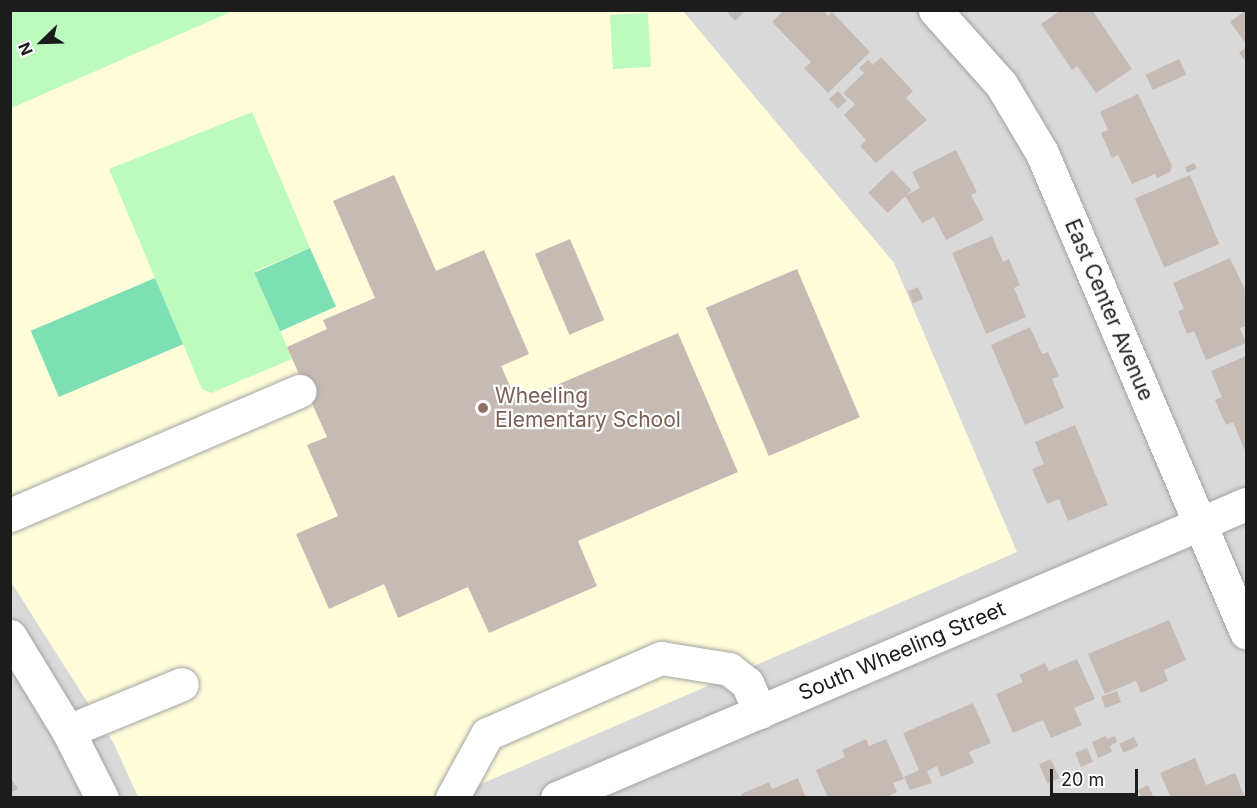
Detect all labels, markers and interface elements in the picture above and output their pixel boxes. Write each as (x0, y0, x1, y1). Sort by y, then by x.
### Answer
north arrow (12, 12, 72, 72)
text: N (14, 40, 37, 59)
street label: East Center Avenue (1059, 215, 1159, 405)
place label: Wheeling Elementary School (495, 383, 681, 433)
marker: Wheeling Elementary School (476, 401, 490, 415)
street label: South Wheeling Street (795, 596, 1009, 706)
scale bar (1053, 757, 1142, 795)
text: 20 m (1061, 769, 1104, 790)

